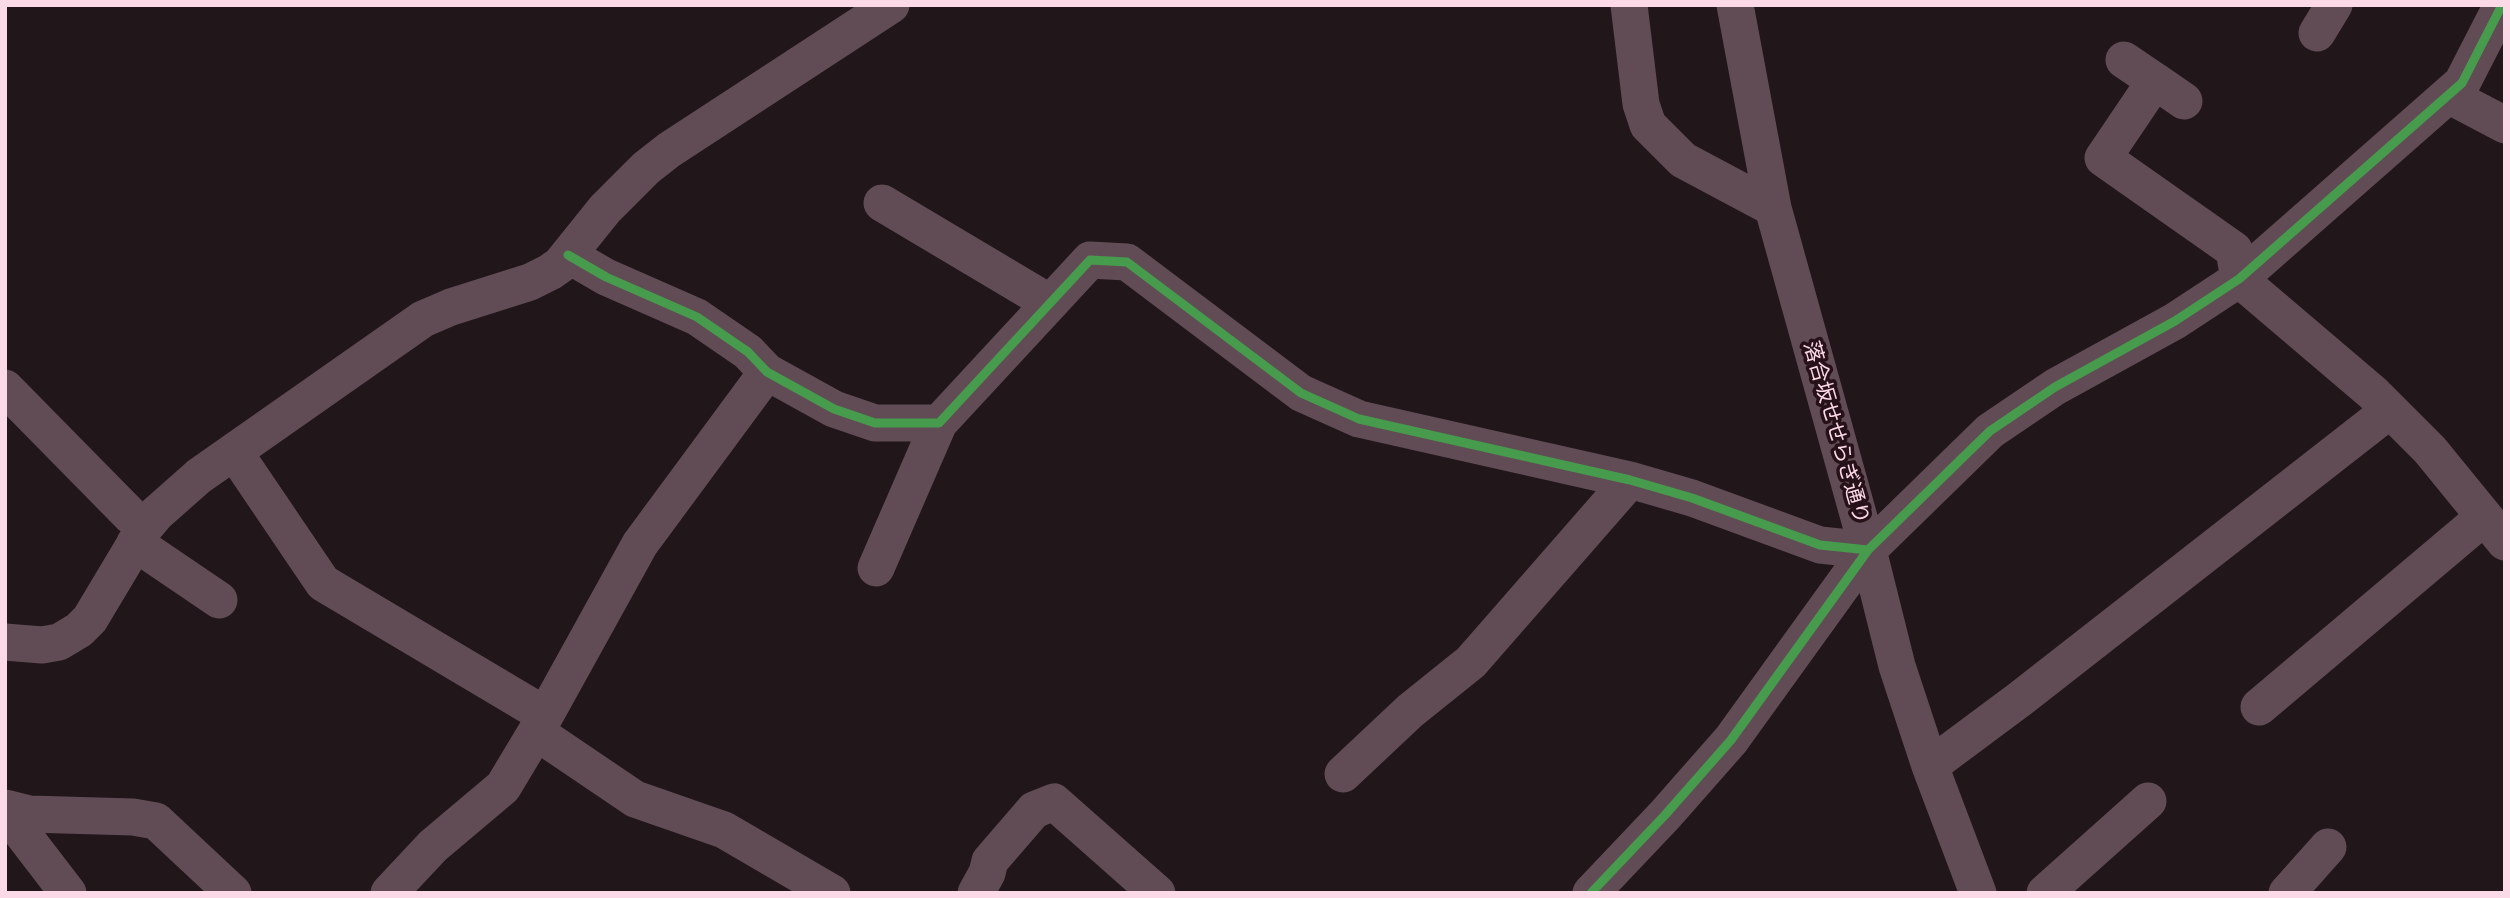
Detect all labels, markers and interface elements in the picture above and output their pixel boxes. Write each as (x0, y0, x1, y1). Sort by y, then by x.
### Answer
street label: 落合坂せせらぎ通り (1797, 339, 1873, 527)

